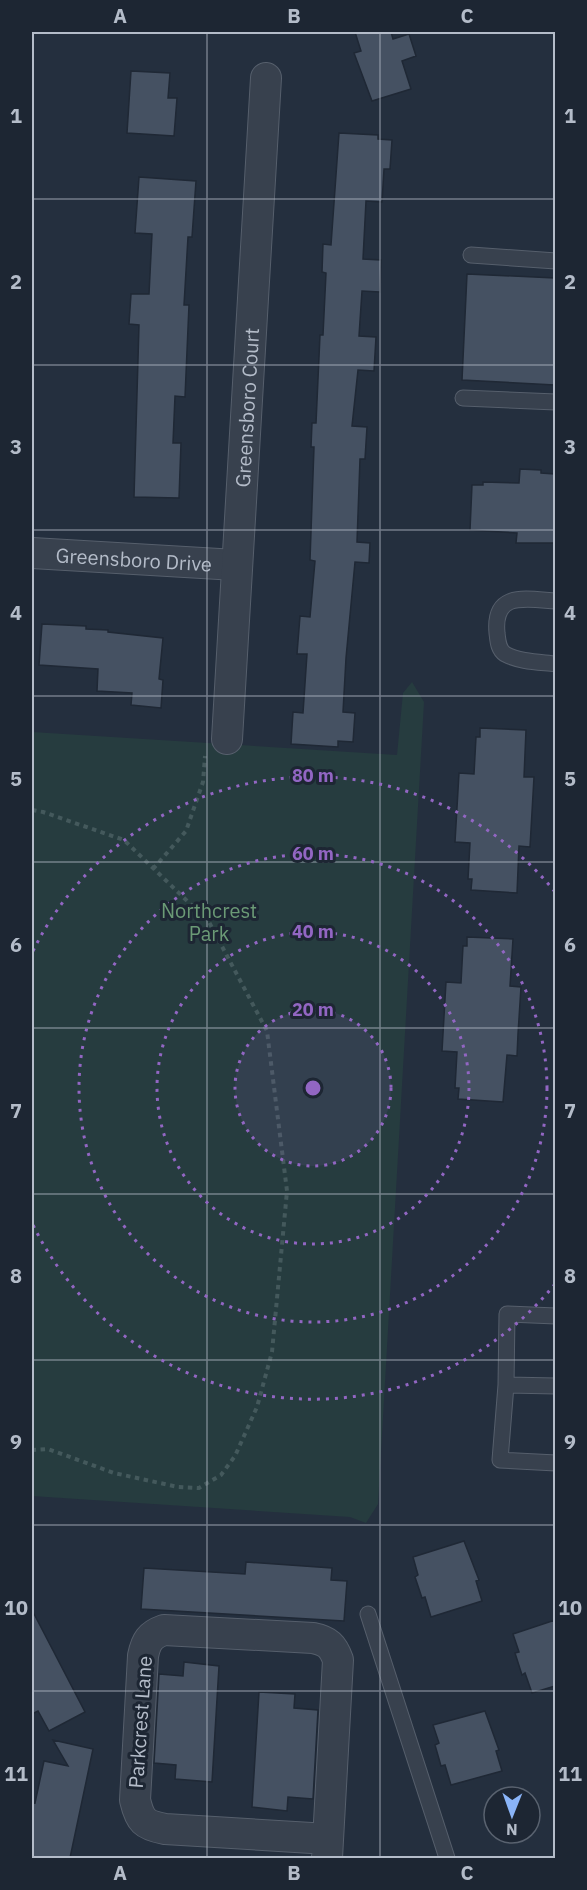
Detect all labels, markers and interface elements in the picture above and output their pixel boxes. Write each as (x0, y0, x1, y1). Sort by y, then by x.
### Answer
text: A (113, 2, 127, 29)
text: B (287, 2, 301, 29)
text: C (460, 2, 474, 29)
text: 1 (10, 102, 22, 129)
text: 1 (564, 102, 576, 129)
text: 2 (10, 268, 22, 295)
text: 2 (564, 268, 576, 295)
street label: Greensboro Court (228, 327, 265, 488)
text: 3 (10, 433, 22, 460)
text: 3 (564, 433, 576, 460)
street label: Greensboro Drive (55, 541, 213, 577)
text: 4 (10, 599, 22, 626)
text: 4 (564, 599, 576, 626)
text: 80 m (292, 764, 334, 787)
text: 5 (10, 765, 22, 792)
text: 5 (564, 765, 576, 792)
text: 60 m (292, 842, 334, 865)
park label: Northcrest Park (161, 897, 257, 947)
text: 40 m (292, 920, 334, 943)
text: 6 (10, 931, 22, 958)
text: 6 (564, 931, 576, 958)
text: 20 m (292, 998, 334, 1021)
centre of rings (303, 1078, 323, 1098)
text: 7 (10, 1097, 22, 1124)
text: 7 (564, 1097, 576, 1124)
text: 8 (10, 1262, 22, 1289)
text: 8 (564, 1262, 576, 1289)
text: 9 (10, 1428, 22, 1455)
text: 9 (564, 1428, 576, 1455)
text: 10 (4, 1594, 28, 1621)
text: 10 (558, 1594, 582, 1621)
street label: Parkcrest Lane (122, 1655, 158, 1789)
text: 11 (4, 1760, 28, 1787)
text: 11 (558, 1760, 582, 1787)
north arrow (482, 1785, 542, 1845)
text: N (506, 1820, 518, 1840)
text: A (113, 1859, 127, 1886)
text: B (287, 1859, 301, 1886)
text: C (460, 1859, 474, 1886)

